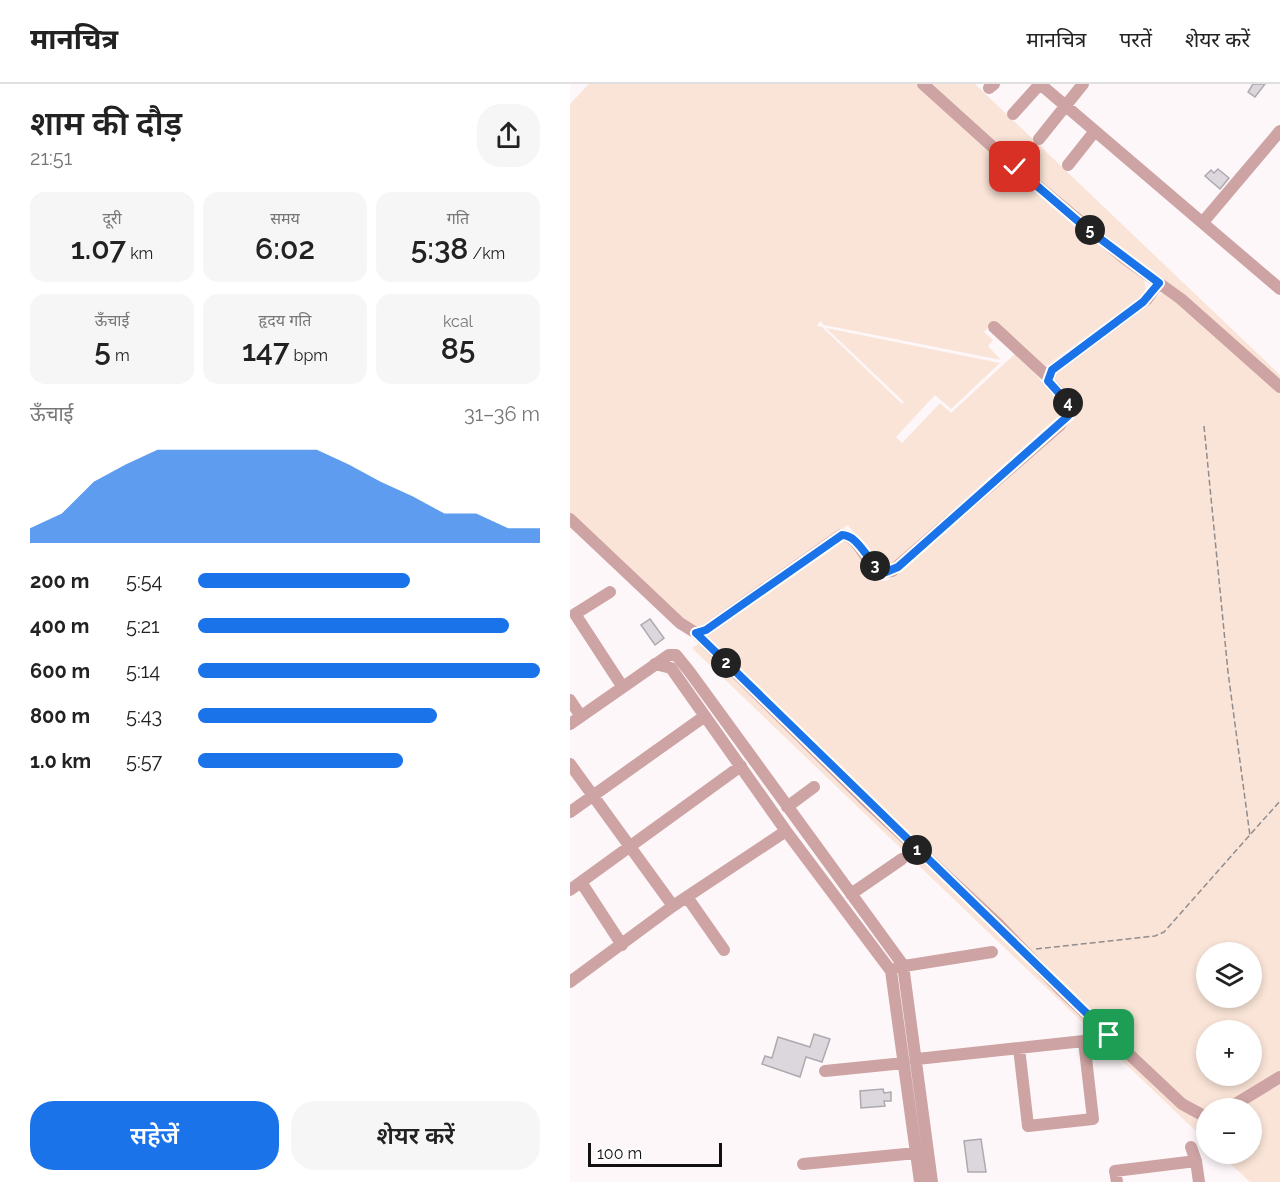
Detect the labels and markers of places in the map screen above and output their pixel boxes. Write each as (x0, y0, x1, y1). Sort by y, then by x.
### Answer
pin (989, 141, 1040, 192)
pin: 5 (1075, 215, 1105, 245)
pin: 4 (1053, 388, 1083, 418)
pin: 3 (860, 551, 890, 581)
pin: 2 (711, 648, 741, 678)
pin: 1 (902, 835, 932, 865)
pin (1083, 1009, 1134, 1060)

